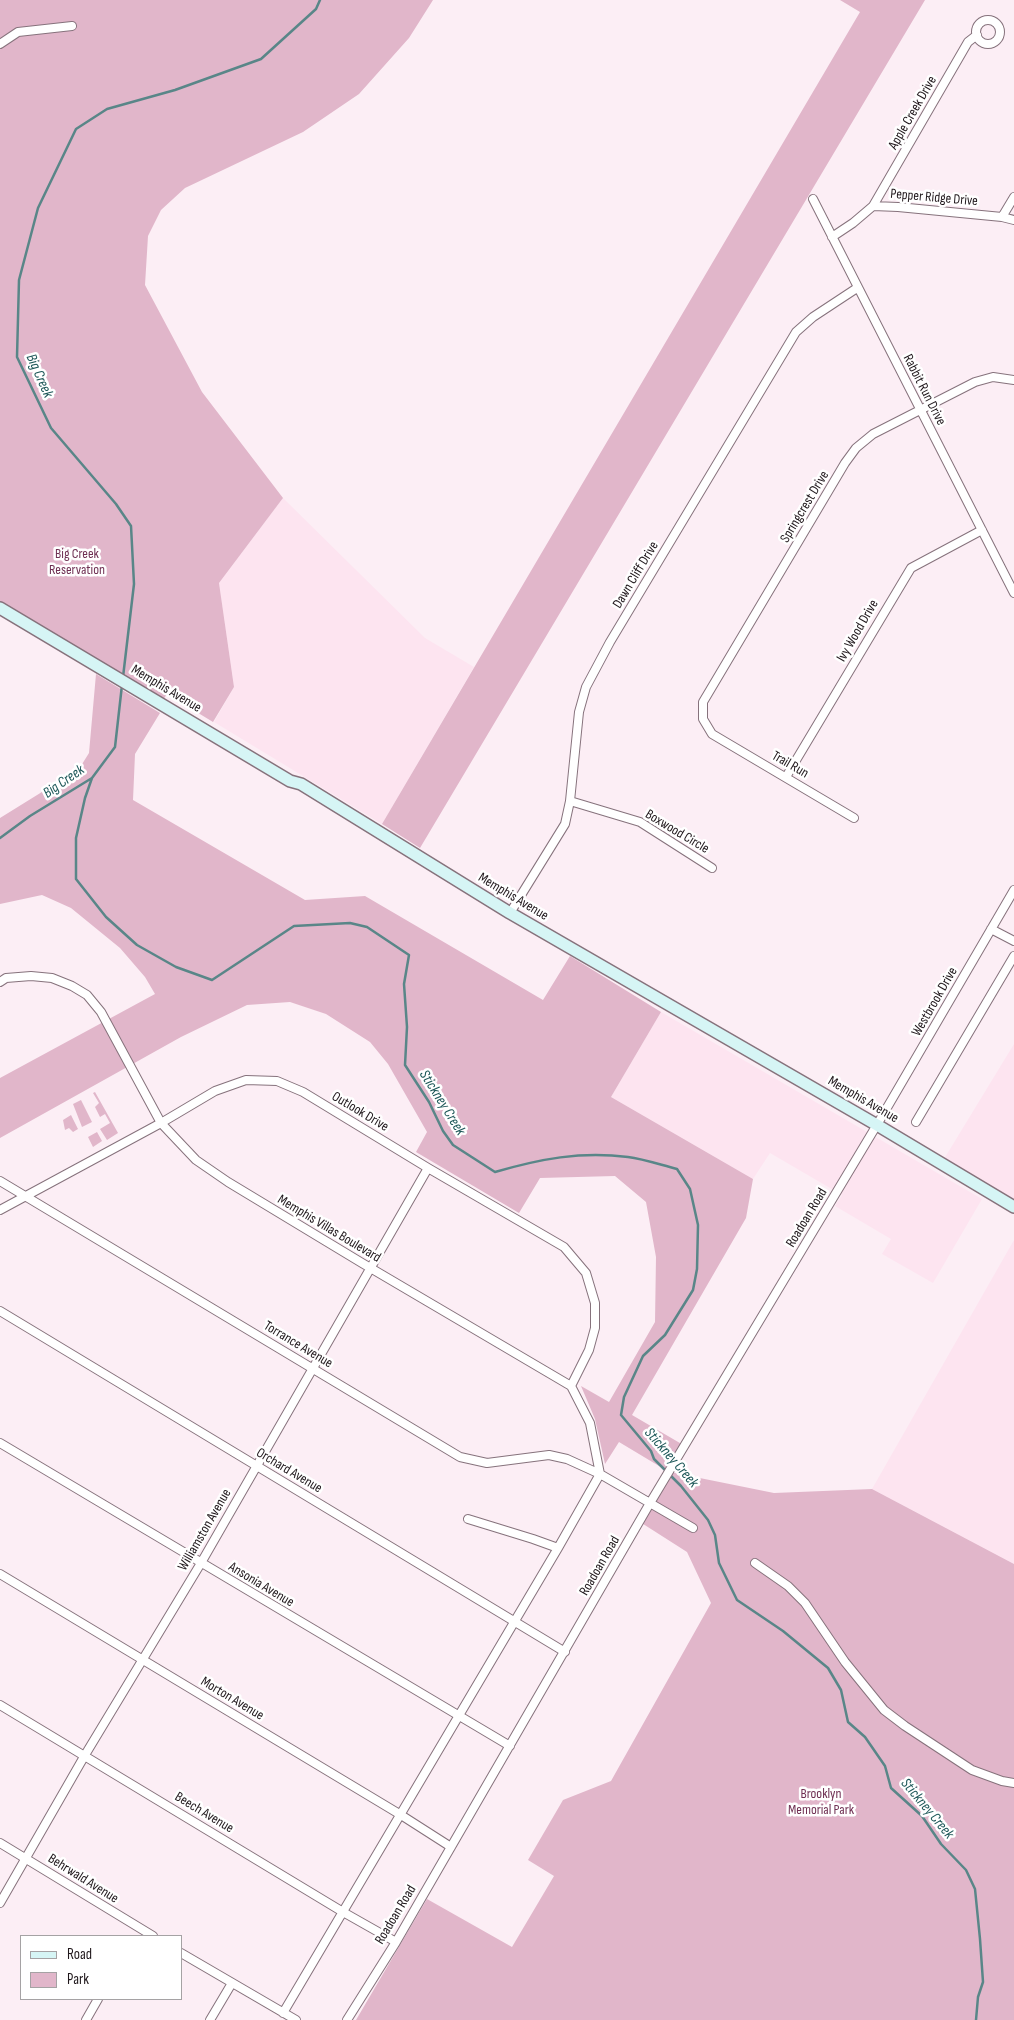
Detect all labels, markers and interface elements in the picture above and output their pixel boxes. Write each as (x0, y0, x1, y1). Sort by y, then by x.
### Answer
street label: Apple Creek Drive (885, 73, 941, 153)
street label: Pepper Ridge Drive (890, 186, 978, 210)
water label: Big Creek (21, 351, 57, 401)
street label: Rabbit Run Drive (899, 352, 949, 428)
street label: Springcrest Drive (777, 468, 833, 546)
street label: Dawn Cliff Drive (609, 538, 663, 612)
park label: Big Creek Reservation (49, 546, 105, 578)
street label: Ivy Wood Drive (834, 597, 882, 665)
street label: Memphis Avenue (128, 662, 204, 716)
street label: Trail Run (769, 748, 811, 782)
water label: Big Creek (40, 761, 88, 803)
street label: Boxwood Circle (642, 806, 712, 858)
street label: Memphis Avenue (475, 870, 551, 924)
street label: Westbrook Drive (908, 964, 962, 1040)
water label: Stickney Creek (415, 1067, 469, 1139)
street label: Memphis Avenue (825, 1073, 901, 1127)
street label: Outlook Drive (329, 1089, 391, 1135)
street label: Roadoan Road (783, 1185, 831, 1251)
street label: Memphis Villas Boulevard (274, 1192, 384, 1266)
street label: Torrance Avenue (261, 1318, 335, 1372)
water label: Stickney Creek (640, 1424, 702, 1492)
street label: Orchard Avenue (253, 1445, 325, 1497)
street label: Williamston Avenue (175, 1486, 235, 1574)
street label: Roadoan Road (576, 1533, 624, 1599)
street label: Ansonia Avenue (225, 1559, 297, 1611)
street label: Morton Avenue (197, 1674, 267, 1724)
water label: Stickney Creek (897, 1775, 957, 1843)
park label: Brooklyn Memorial Park (788, 1786, 854, 1818)
street label: Beech Avenue (172, 1789, 236, 1837)
street label: Behrwald Avenue (45, 1851, 121, 1907)
street label: Roadoan Road (372, 1882, 420, 1948)
legend (20, 1935, 182, 2000)
text: Road (67, 1945, 92, 1964)
text: Park (67, 1970, 89, 1989)

